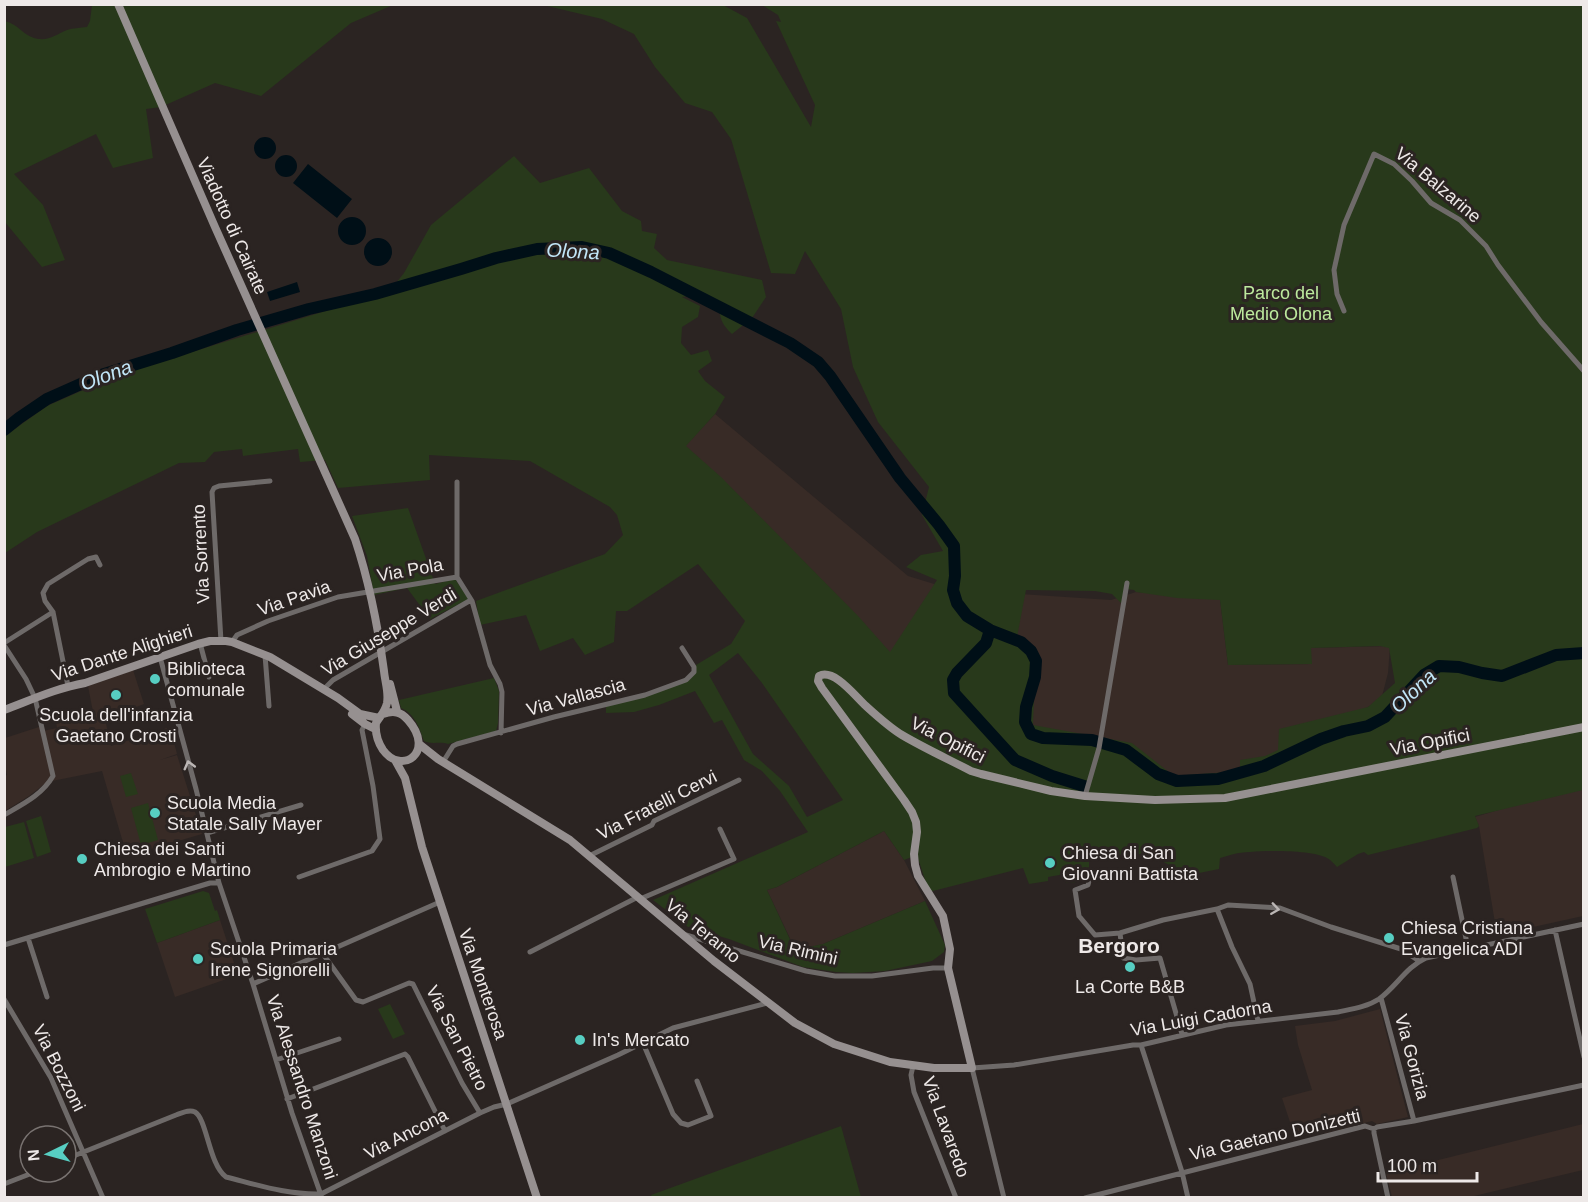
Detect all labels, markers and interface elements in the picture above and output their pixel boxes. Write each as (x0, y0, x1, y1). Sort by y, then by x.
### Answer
street label: Via Balzarine (1391, 143, 1485, 227)
street label: Viadotto di Cairate (193, 154, 271, 298)
water label: Olona (546, 239, 600, 263)
park label: Parco del Medio Olona (1230, 283, 1333, 324)
water label: Olona (77, 355, 135, 395)
street label: Via Sorrento (188, 504, 214, 604)
street label: Via Pola (375, 554, 446, 586)
street label: Via Pavia (255, 576, 334, 620)
street label: Via Giuseppe Verdi (318, 584, 460, 680)
street label: Via Dante Alighieri (49, 621, 195, 685)
place label: Biblioteca comunale (167, 659, 246, 700)
water label: Olona (1386, 665, 1440, 717)
marker: Biblioteca comunale (148, 672, 162, 686)
street label: Via Vallascia (524, 674, 629, 720)
marker: Scuola dell'infanzia Gaetano Crosti (109, 688, 123, 702)
place label: Scuola dell'infanzia Gaetano Crosti (39, 705, 194, 746)
street label: Via Opifici (908, 713, 988, 767)
street label: Via Opifici (1388, 724, 1472, 760)
one-way arrow (184, 760, 196, 771)
street label: Via Fratelli Cervi (594, 766, 720, 844)
place label: Scuola Media Statale Sally Mayer (167, 793, 322, 834)
marker: Scuola Media Statale Sally Mayer (148, 806, 162, 820)
place label: Chiesa dei Santi Ambrogio e Martino (94, 839, 251, 880)
place label: Chiesa di San Giovanni Battista (1062, 843, 1199, 884)
marker: Chiesa dei Santi Ambrogio e Martino (75, 852, 89, 866)
marker: Chiesa di San Giovanni Battista (1043, 856, 1057, 870)
street label: Via Teramo (662, 895, 744, 967)
one-way arrow (1270, 902, 1280, 914)
place label: Chiesa Cristiana Evangelica ADI (1401, 918, 1534, 959)
street label: Via Monterosa (455, 926, 512, 1043)
street label: Via Rimini (756, 931, 840, 969)
marker: Chiesa Cristiana Evangelica ADI (1382, 931, 1396, 945)
district label: Bergoro (1078, 934, 1160, 957)
place label: Scuola Primaria Irene Signorelli (210, 939, 338, 980)
marker: Scuola Primaria Irene Signorelli (191, 952, 205, 966)
marker: La Corte B&B (1123, 960, 1137, 974)
place label: La Corte B&B (1075, 977, 1185, 997)
street label: Via San Pietro (422, 982, 492, 1094)
street label: Via Alessandro Manzoni (263, 992, 341, 1182)
street label: Via Luigi Cadorna (1129, 996, 1274, 1040)
street label: Via Gorizia (1391, 1012, 1433, 1103)
street label: Via Bozzoni (29, 1021, 89, 1115)
place label: In's Mercato (592, 1030, 689, 1050)
marker: In's Mercato (573, 1033, 587, 1047)
street label: Via Lavaredo (919, 1074, 973, 1180)
street label: Via Ancona (361, 1104, 452, 1164)
street label: Via Gaetano Donizetti (1188, 1106, 1362, 1164)
north arrow (18, 1124, 78, 1184)
scale bar (1378, 1145, 1477, 1183)
text: N (25, 1149, 43, 1162)
text: 100 m (1387, 1156, 1437, 1176)

